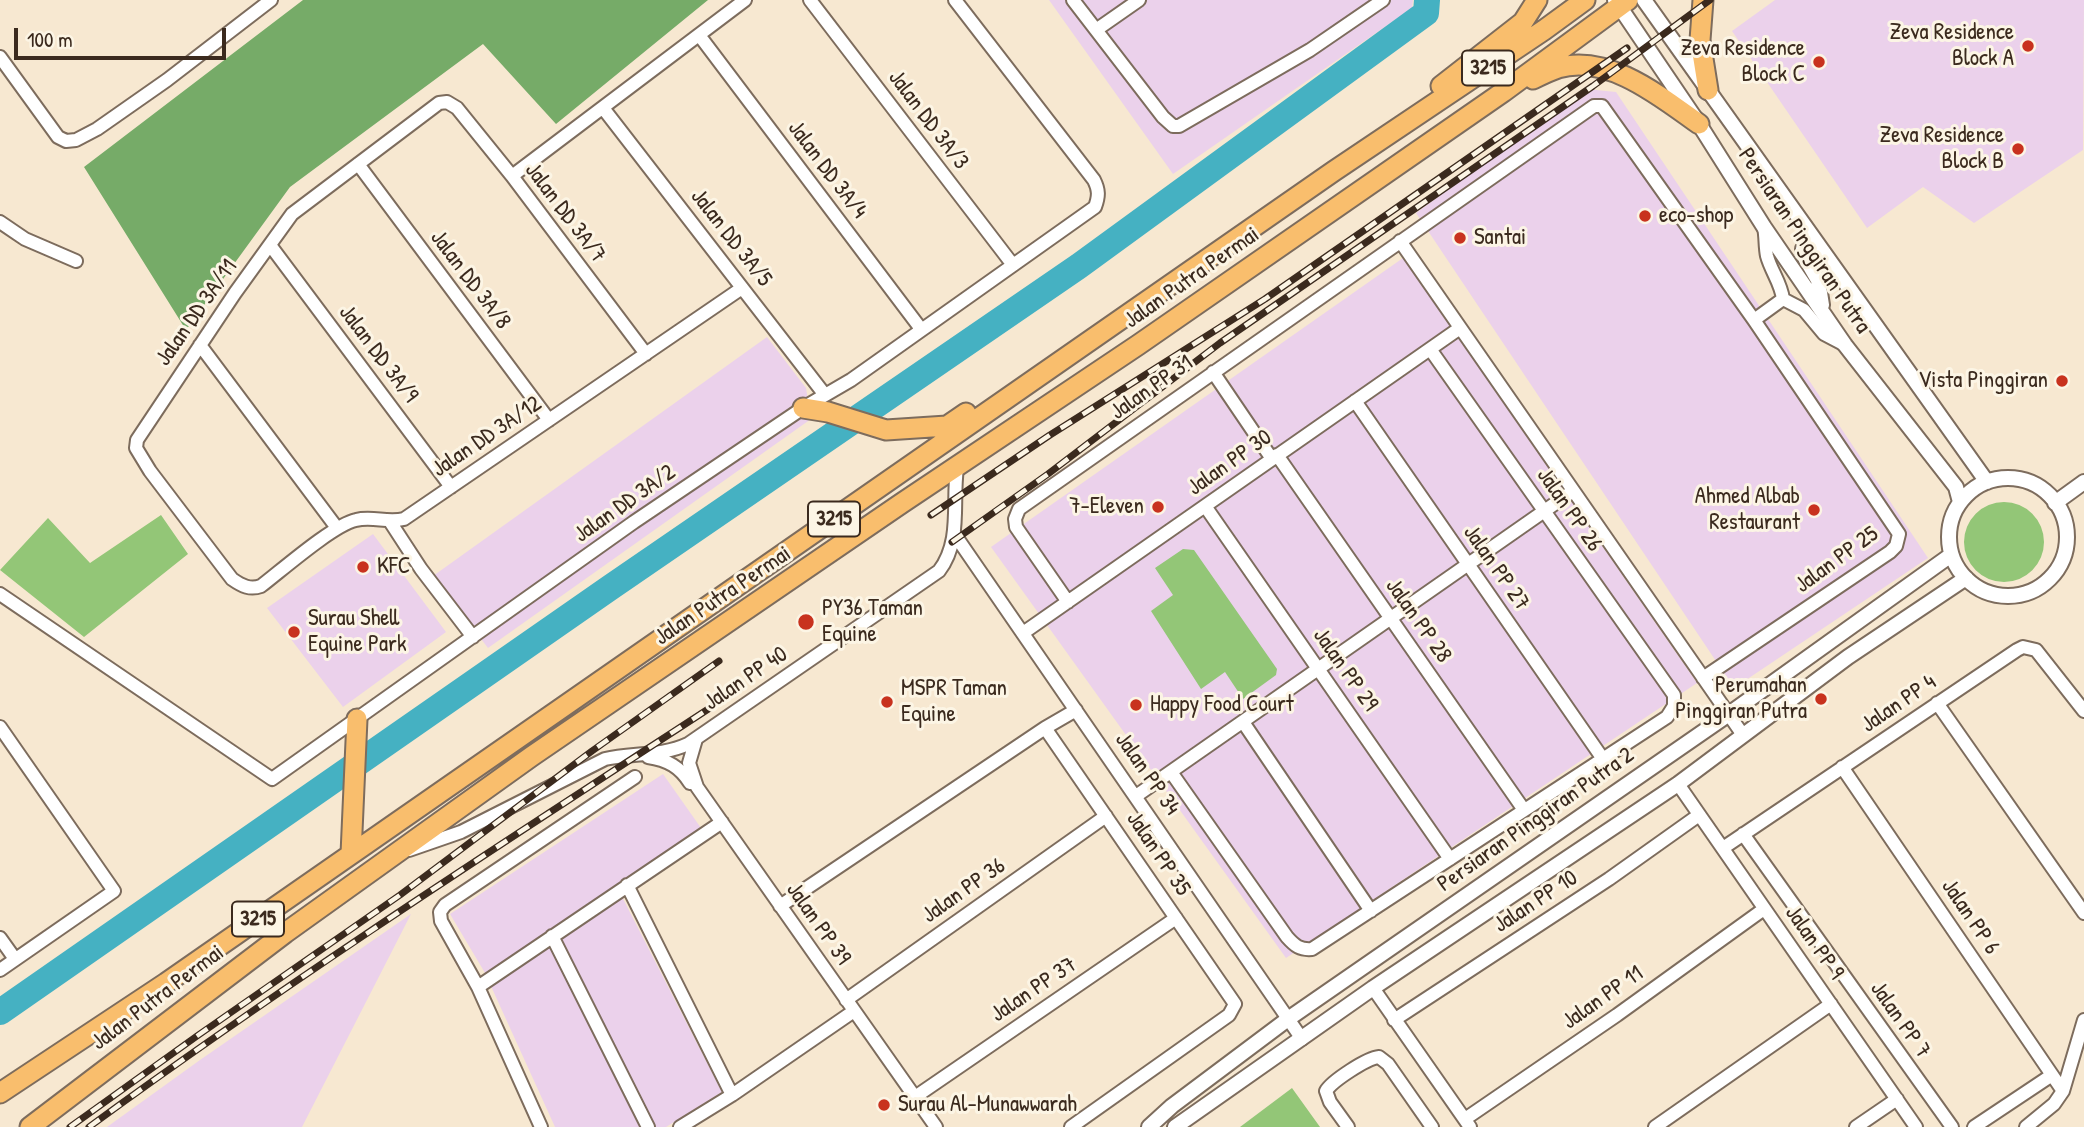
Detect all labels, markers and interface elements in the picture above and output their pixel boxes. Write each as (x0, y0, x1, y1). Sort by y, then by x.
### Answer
scale bar (18, 14, 229, 58)
place label: Zeva Residence Block A (1889, 19, 2014, 73)
text: 100 m (27, 25, 73, 54)
place label: Zeva Residence Block C (1680, 35, 1805, 89)
marker: Zeva Residence Block A (2020, 38, 2036, 54)
road number: 3215 (1462, 50, 1514, 86)
marker: Zeva Residence Block C (1811, 54, 1827, 70)
street label: Jalan DD 3A/3 (882, 65, 974, 175)
street label: Jalan DD 3A/4 (781, 116, 873, 224)
place label: Zeva Residence Block B (1879, 122, 2004, 176)
marker: Zeva Residence Block B (2010, 141, 2026, 157)
street label: Persiaran Pinggiran Putra (1732, 143, 1876, 339)
street label: Jalan DD 3A/7 (518, 158, 612, 268)
street label: Jalan DD 3A/5 (684, 184, 778, 292)
place label: eco-shop (1659, 202, 1733, 230)
marker: eco-shop (1637, 208, 1653, 224)
street label: Jalan Putra Permai (1119, 221, 1265, 335)
place label: Santai (1474, 224, 1526, 252)
street label: Jalan DD 3A/8 (424, 225, 516, 335)
marker: Santai (1452, 230, 1468, 246)
street label: Jalan DD 3A/11 (150, 255, 244, 371)
street label: Jalan DD 3A/9 (332, 300, 424, 408)
street label: Jalan PP 31 (1105, 350, 1199, 426)
place label: Vista Pinggiran (1918, 367, 2048, 395)
marker: Vista Pinggiran (2054, 373, 2070, 389)
street label: Jalan DD 3A/12 (427, 390, 547, 484)
street label: Jalan PP 30 (1183, 424, 1277, 502)
street label: Jalan DD 3A/2 (569, 459, 681, 549)
street label: Jalan PP 26 (1530, 463, 1608, 557)
place label: Ahmed Albab Restaurant (1695, 483, 1800, 537)
place label: 7-Eleven (1069, 493, 1144, 521)
marker: 7-Eleven (1150, 499, 1166, 515)
road number: 3215 (808, 502, 860, 536)
marker: Ahmed Albab Restaurant (1806, 502, 1822, 518)
street label: Jalan PP 27 (1457, 520, 1535, 616)
street label: Jalan PP 25 (1790, 521, 1884, 599)
street label: Jalan Putra Permai (650, 540, 796, 652)
place label: KFC (377, 553, 410, 581)
marker: KFC (355, 559, 371, 575)
street label: Jalan PP 28 (1379, 574, 1457, 668)
place label: PY36 Taman Equine (822, 595, 923, 649)
place label: Surau Shell Equine Park (308, 605, 406, 659)
marker: PY36 Taman Equine (796, 612, 816, 632)
street label: Jalan PP 29 (1306, 623, 1384, 717)
marker: Surau Shell Equine Park (286, 624, 302, 640)
street label: Jalan PP 40 (699, 641, 793, 717)
street label: Jalan PP 4 (1856, 669, 1942, 739)
place label: Perumahan Pinggiran Putra (1675, 672, 1807, 726)
place label: MSPR Taman Equine (901, 675, 1007, 729)
place label: Happy Food Court (1150, 691, 1294, 719)
marker: Perumahan Pinggiran Putra (1813, 691, 1829, 707)
marker: MSPR Taman Equine (879, 694, 895, 710)
marker: Happy Food Court (1128, 697, 1144, 713)
street label: Jalan PP 34 (1109, 727, 1185, 821)
street label: Persiaran Pinggiran Putra 2 (1432, 742, 1640, 898)
street label: Jalan PP 35 (1120, 807, 1196, 901)
street label: Jalan PP 36 (917, 852, 1011, 930)
street label: Jalan PP 10 (1489, 865, 1583, 939)
street label: Jalan PP 6 (1935, 874, 2005, 960)
street label: Jalan PP 39 (780, 877, 856, 971)
street label: Jalan PP 9 (1779, 901, 1849, 985)
road number: 3215 (232, 902, 284, 936)
street label: Jalan Putra Permai (86, 939, 230, 1057)
street label: Jalan PP 37 (986, 951, 1082, 1029)
street label: Jalan PP 11 (1557, 960, 1649, 1036)
street label: Jalan PP 7 (1864, 976, 1936, 1064)
place label: Surau Al-Munawwarah (898, 1091, 1077, 1119)
marker: Surau Al-Munawwarah (876, 1097, 892, 1113)

